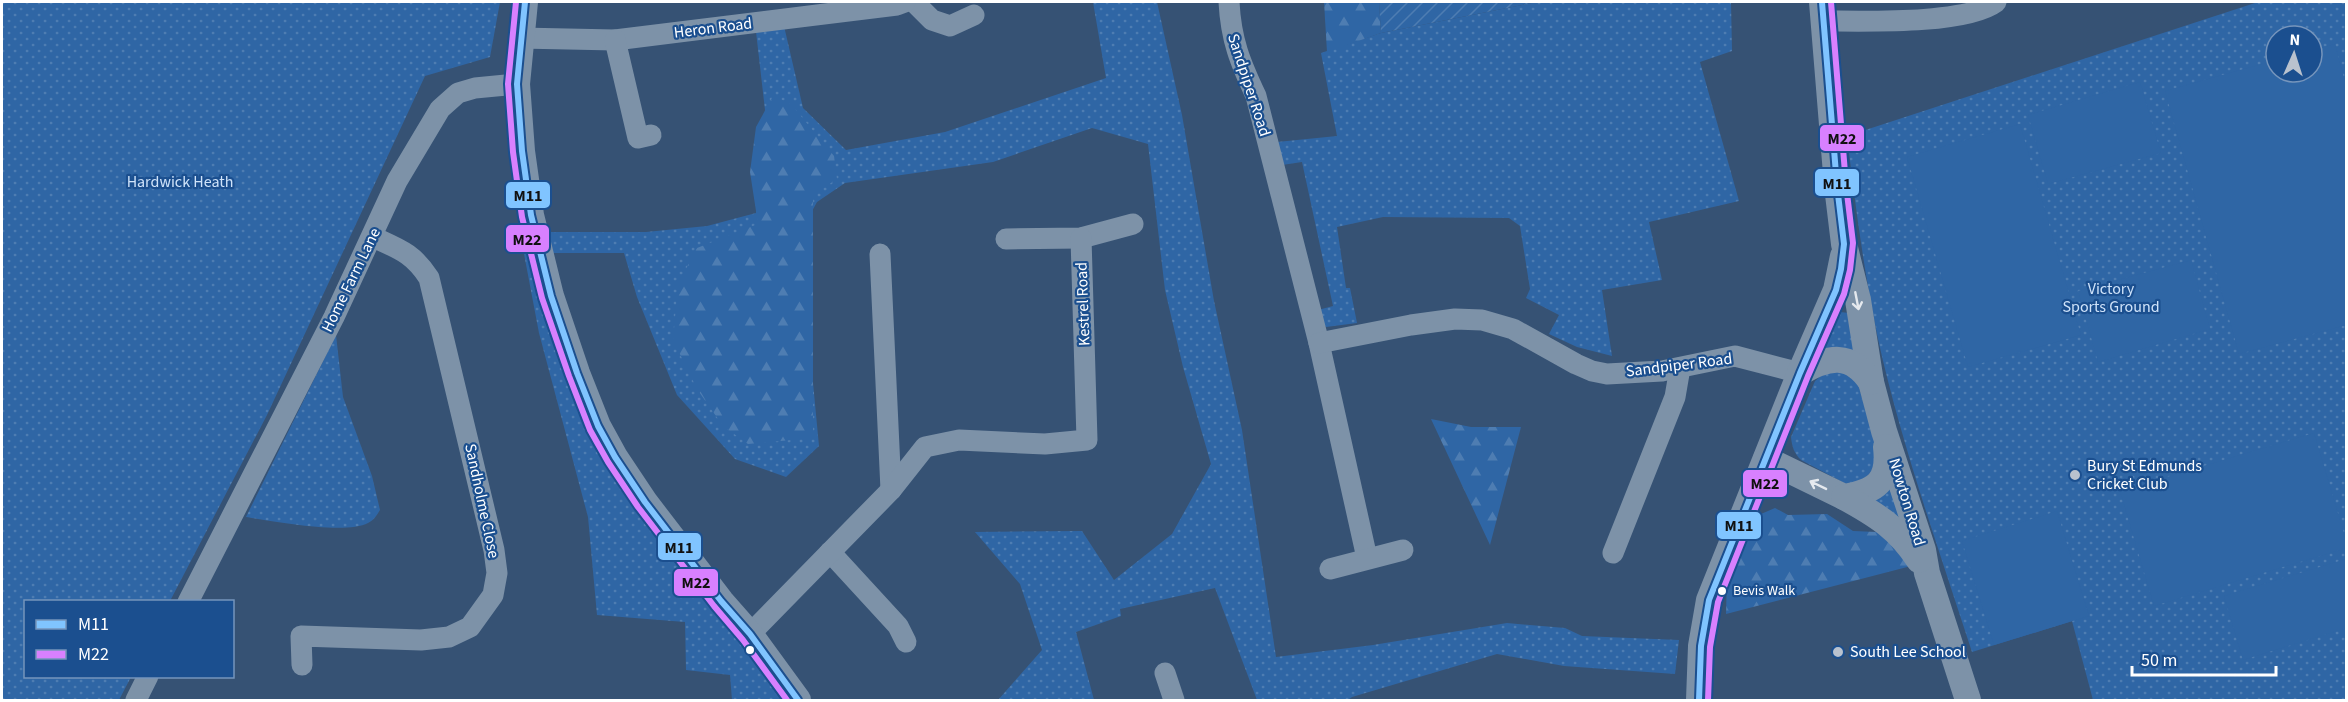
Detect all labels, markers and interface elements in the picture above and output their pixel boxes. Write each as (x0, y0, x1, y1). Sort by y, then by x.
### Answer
street label: Heron Road (673, 12, 753, 44)
north arrow (2264, 24, 2324, 84)
text: N (2289, 29, 2301, 51)
street label: Sandpiper Road (1222, 31, 1276, 139)
line badge: M22 (1819, 124, 1865, 152)
text: M22 (1827, 128, 1857, 150)
line badge: M11 (1814, 168, 1860, 197)
park label: Hardwick Heath (127, 171, 233, 193)
text: M11 (1822, 173, 1852, 195)
line badge: M11 (505, 181, 551, 209)
text: M11 (513, 185, 543, 207)
street label: Home Farm Lane (316, 224, 386, 336)
line badge: M22 (505, 224, 550, 253)
text: M22 (512, 229, 542, 251)
street label: Kestrel Road (1071, 262, 1095, 346)
park label: Victory Sports Ground (2062, 278, 2160, 318)
one-way arrow (1852, 290, 1863, 310)
street label: Sandpiper Road (1625, 348, 1733, 382)
street label: Sandholme Close (459, 442, 505, 560)
street label: Nowton Road (1883, 455, 1931, 549)
place label: Bury St Edmunds Cricket Club (2087, 455, 2202, 495)
marker: Bury St Edmunds Cricket Club (2068, 468, 2082, 482)
line badge: M22 (1742, 469, 1788, 498)
text: M22 (1750, 473, 1780, 495)
one-way arrow (1810, 478, 1828, 490)
line badge: M11 (1716, 511, 1762, 540)
text: M11 (1724, 515, 1754, 537)
line badge: M11 (657, 532, 702, 561)
text: M11 (664, 537, 694, 559)
line badge: M22 (673, 568, 719, 597)
text: M22 (681, 572, 711, 594)
place label: Bevis Walk (1733, 581, 1795, 601)
marker: Bevis Walk (1716, 585, 1728, 597)
legend (24, 600, 234, 678)
text: M11 (78, 612, 109, 637)
scale bar (2132, 639, 2276, 677)
place label: South Lee School (1850, 641, 1966, 663)
text: M22 (78, 642, 109, 667)
unlabelled marker (744, 644, 756, 656)
marker: South Lee School (1831, 645, 1845, 659)
text: 50 m (2141, 648, 2177, 673)

